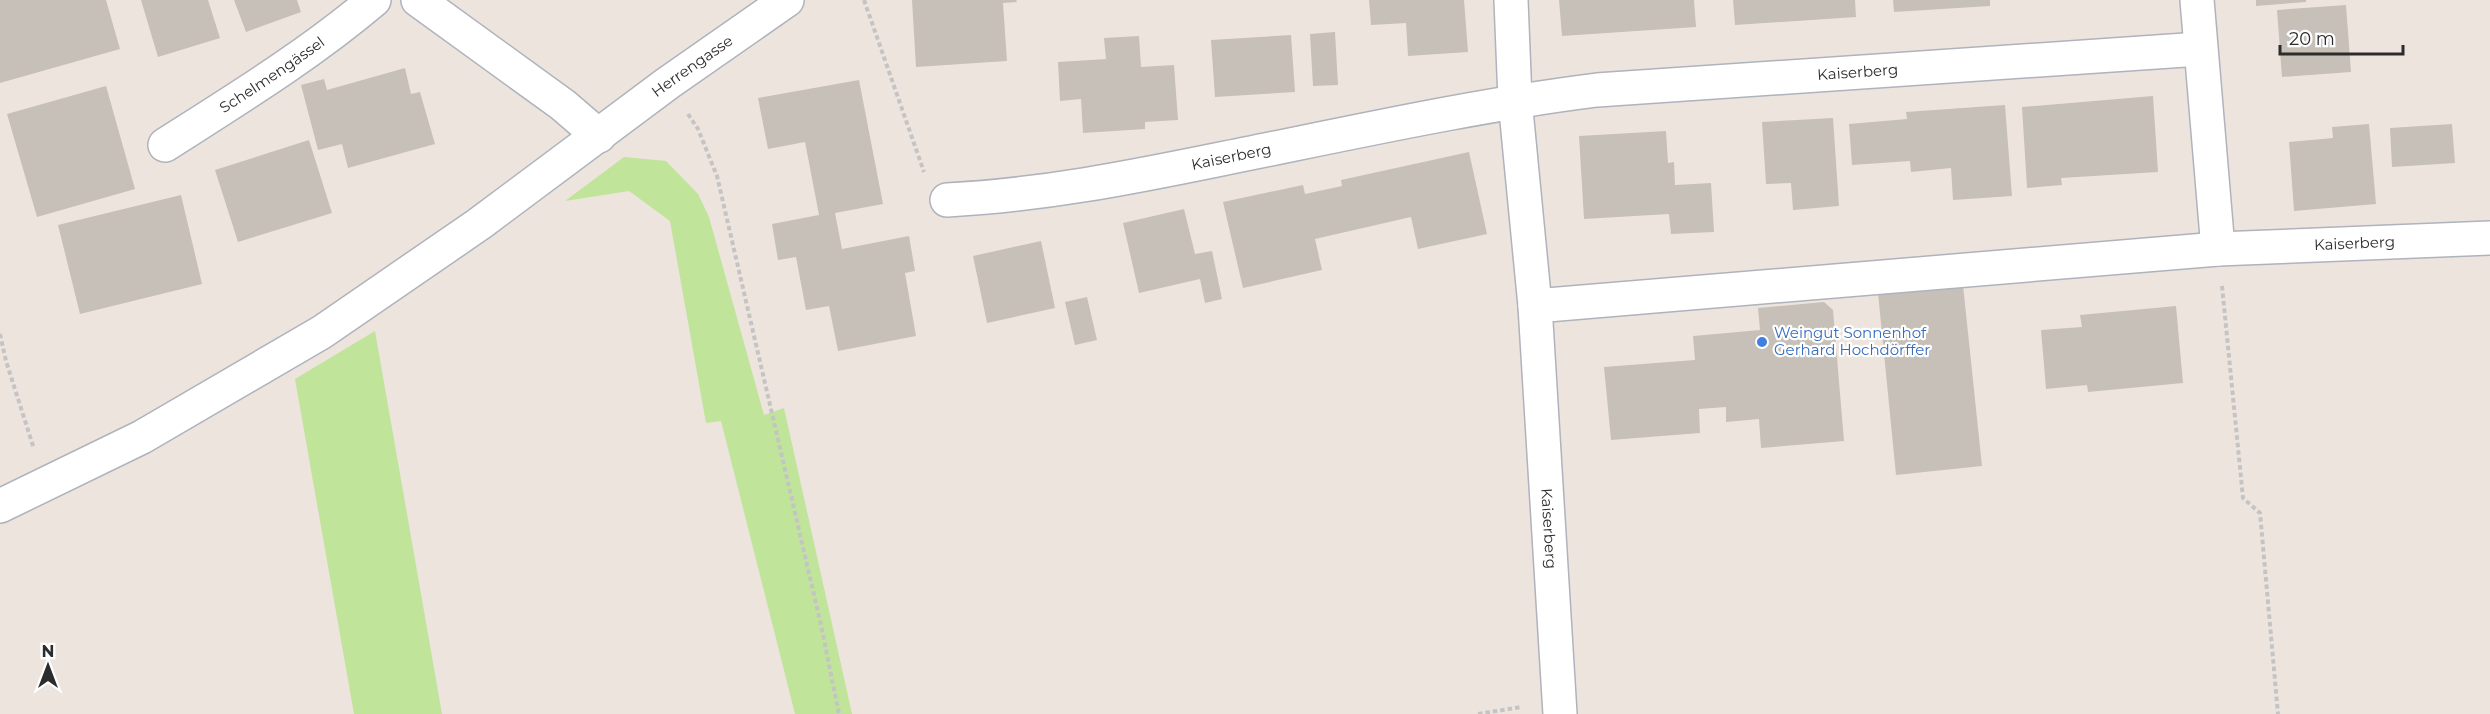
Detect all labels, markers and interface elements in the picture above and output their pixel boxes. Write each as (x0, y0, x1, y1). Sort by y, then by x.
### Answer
scale bar (2280, 18, 2403, 56)
text: 20 m (2289, 28, 2335, 50)
street label: Herrengasse (647, 31, 736, 101)
street label: Schelmengässel (216, 32, 328, 117)
street label: Kaiserberg (1817, 60, 1899, 84)
street label: Kaiserberg (1190, 139, 1273, 174)
street label: Kaiserberg (2314, 232, 2395, 254)
place label: Weingut Sonnenhof Gerhard Hochdörffer (1774, 323, 1930, 359)
marker: Weingut Sonnenhof Gerhard Hochdörffer (1755, 335, 1769, 349)
street label: Kaiserberg (1537, 487, 1561, 570)
north arrow (18, 636, 78, 696)
text: N (42, 642, 54, 661)

